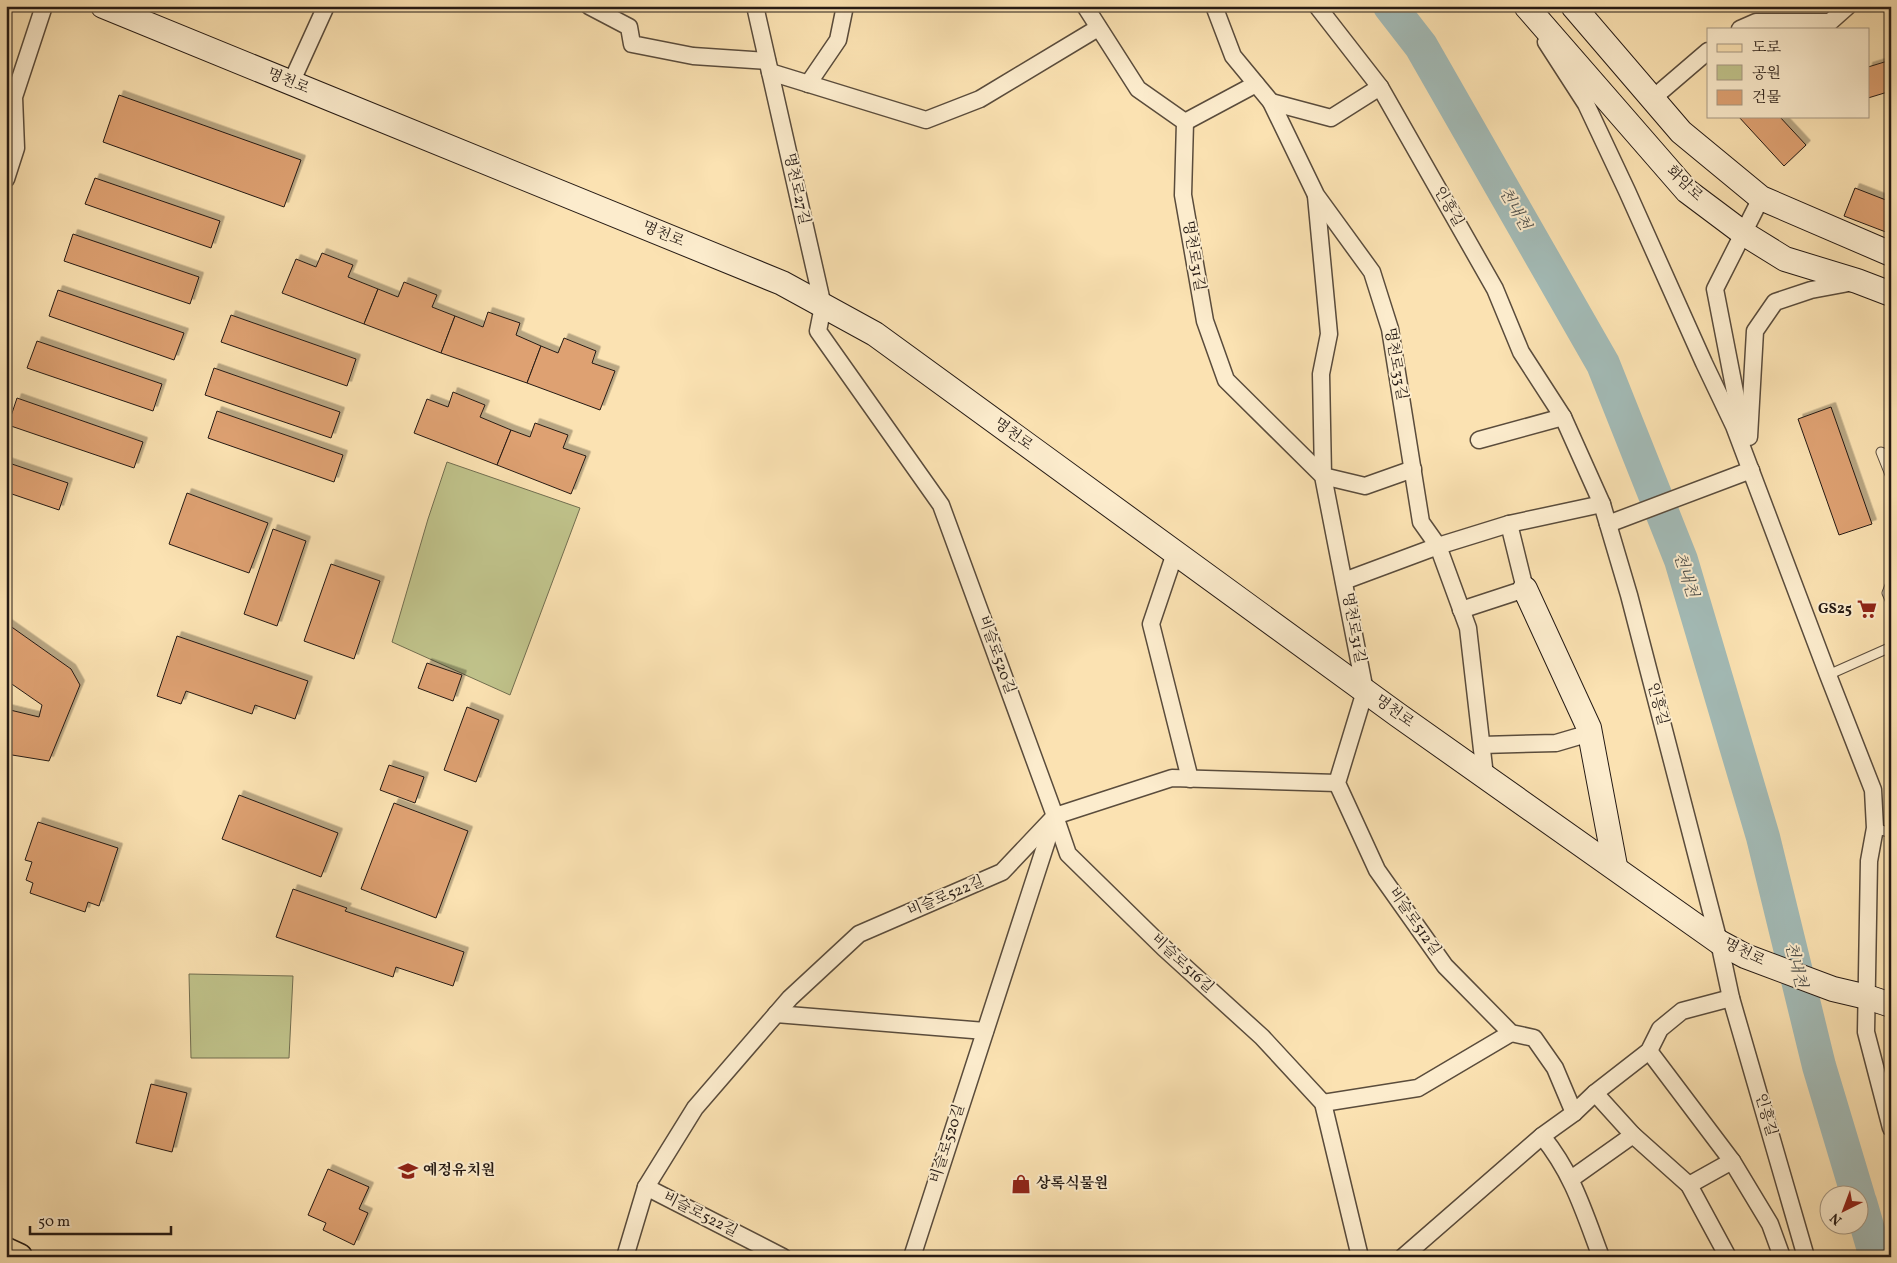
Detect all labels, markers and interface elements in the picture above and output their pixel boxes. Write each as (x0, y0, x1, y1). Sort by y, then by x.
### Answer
legend (1707, 28, 1870, 118)
text: 도로 (1752, 38, 1781, 59)
street label: 명천로 (264, 64, 313, 100)
text: 공원 (1752, 64, 1781, 85)
text: 건물 (1752, 88, 1781, 109)
street label: 명천로27길 (778, 151, 814, 227)
street label: 화암로 (1661, 161, 1707, 207)
street label: 인흥길 (1428, 183, 1468, 231)
water label: 천내천 (1493, 183, 1536, 236)
street label: 명천로 (639, 217, 688, 253)
street label: 명천로31길 (1176, 219, 1210, 293)
street label: 명천로33길 (1378, 326, 1412, 402)
street label: 명천로 (989, 414, 1037, 457)
water label: 천내천 (1667, 550, 1703, 602)
street label: 명천로31길 (1336, 591, 1370, 665)
supermarket icon: GS25 (1856, 598, 1878, 620)
place label: GS25 (1818, 599, 1852, 620)
street label: 비슬로520길 (972, 613, 1020, 697)
street label: 인흥길 (1641, 680, 1673, 728)
street label: 명천로 (1370, 691, 1418, 734)
street label: 비슬로522길 (904, 871, 988, 923)
street label: 비슬로512길 (1383, 884, 1445, 960)
street label: 비슬로516길 (1146, 930, 1218, 998)
street label: 명천로 (1720, 934, 1769, 972)
water label: 천내천 (1779, 940, 1812, 992)
street label: 인흥길 (1749, 1091, 1781, 1139)
street label: 비슬로520길 (925, 1102, 971, 1186)
school or university icon: 예정유치원 (397, 1160, 419, 1182)
place label: 예정유치원 (423, 1161, 495, 1182)
shop icon: 상록식물원 (1010, 1173, 1032, 1195)
place label: 상록식물원 (1036, 1174, 1108, 1195)
north arrow (1820, 1186, 1870, 1236)
street label: 비슬로522길 (659, 1187, 741, 1243)
scale bar (30, 1203, 171, 1235)
text: N (1826, 1208, 1846, 1229)
text: 50 m (38, 1212, 70, 1233)

